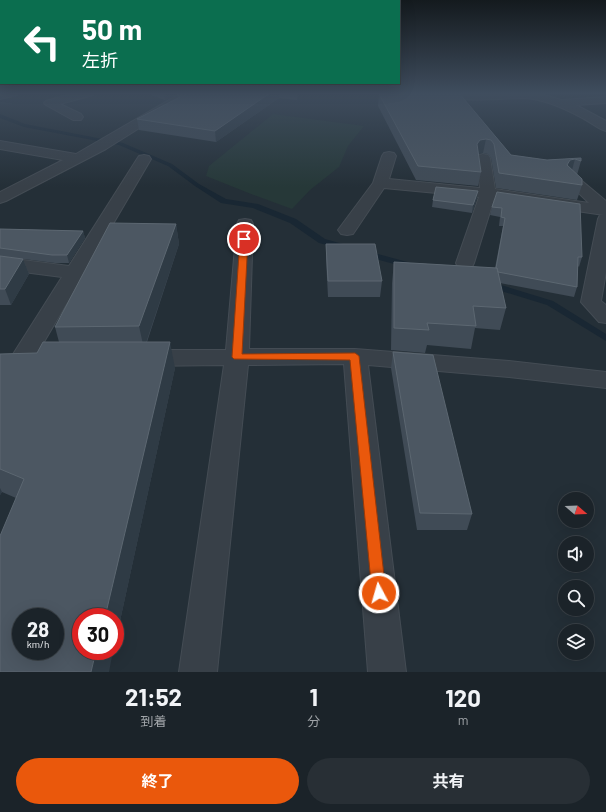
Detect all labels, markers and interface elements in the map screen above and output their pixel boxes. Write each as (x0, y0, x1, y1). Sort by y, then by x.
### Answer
text: 50 m (82, 12, 142, 46)
icon: left (16, 16, 68, 68)
text: 左折 (82, 49, 118, 71)
pin (227, 222, 261, 256)
icon: arrive (233, 228, 255, 250)
north arrow (558, 492, 594, 528)
map controls (558, 492, 594, 660)
button: sound (558, 536, 594, 572)
position arrow (358, 572, 400, 614)
button: search (558, 580, 594, 616)
speed limit sign: 30 (72, 608, 124, 660)
text: 28 (27, 617, 49, 641)
button: layers (558, 624, 594, 660)
text: km/h (27, 638, 49, 650)
text: 21:52 (125, 682, 182, 711)
text: 1 (309, 682, 318, 711)
text: 120 (445, 683, 481, 712)
text: m (458, 712, 468, 728)
text: 到着 (141, 713, 167, 729)
text: 分 (307, 713, 320, 729)
button: 終了 (16, 758, 299, 804)
button: 共有 (307, 758, 590, 804)

